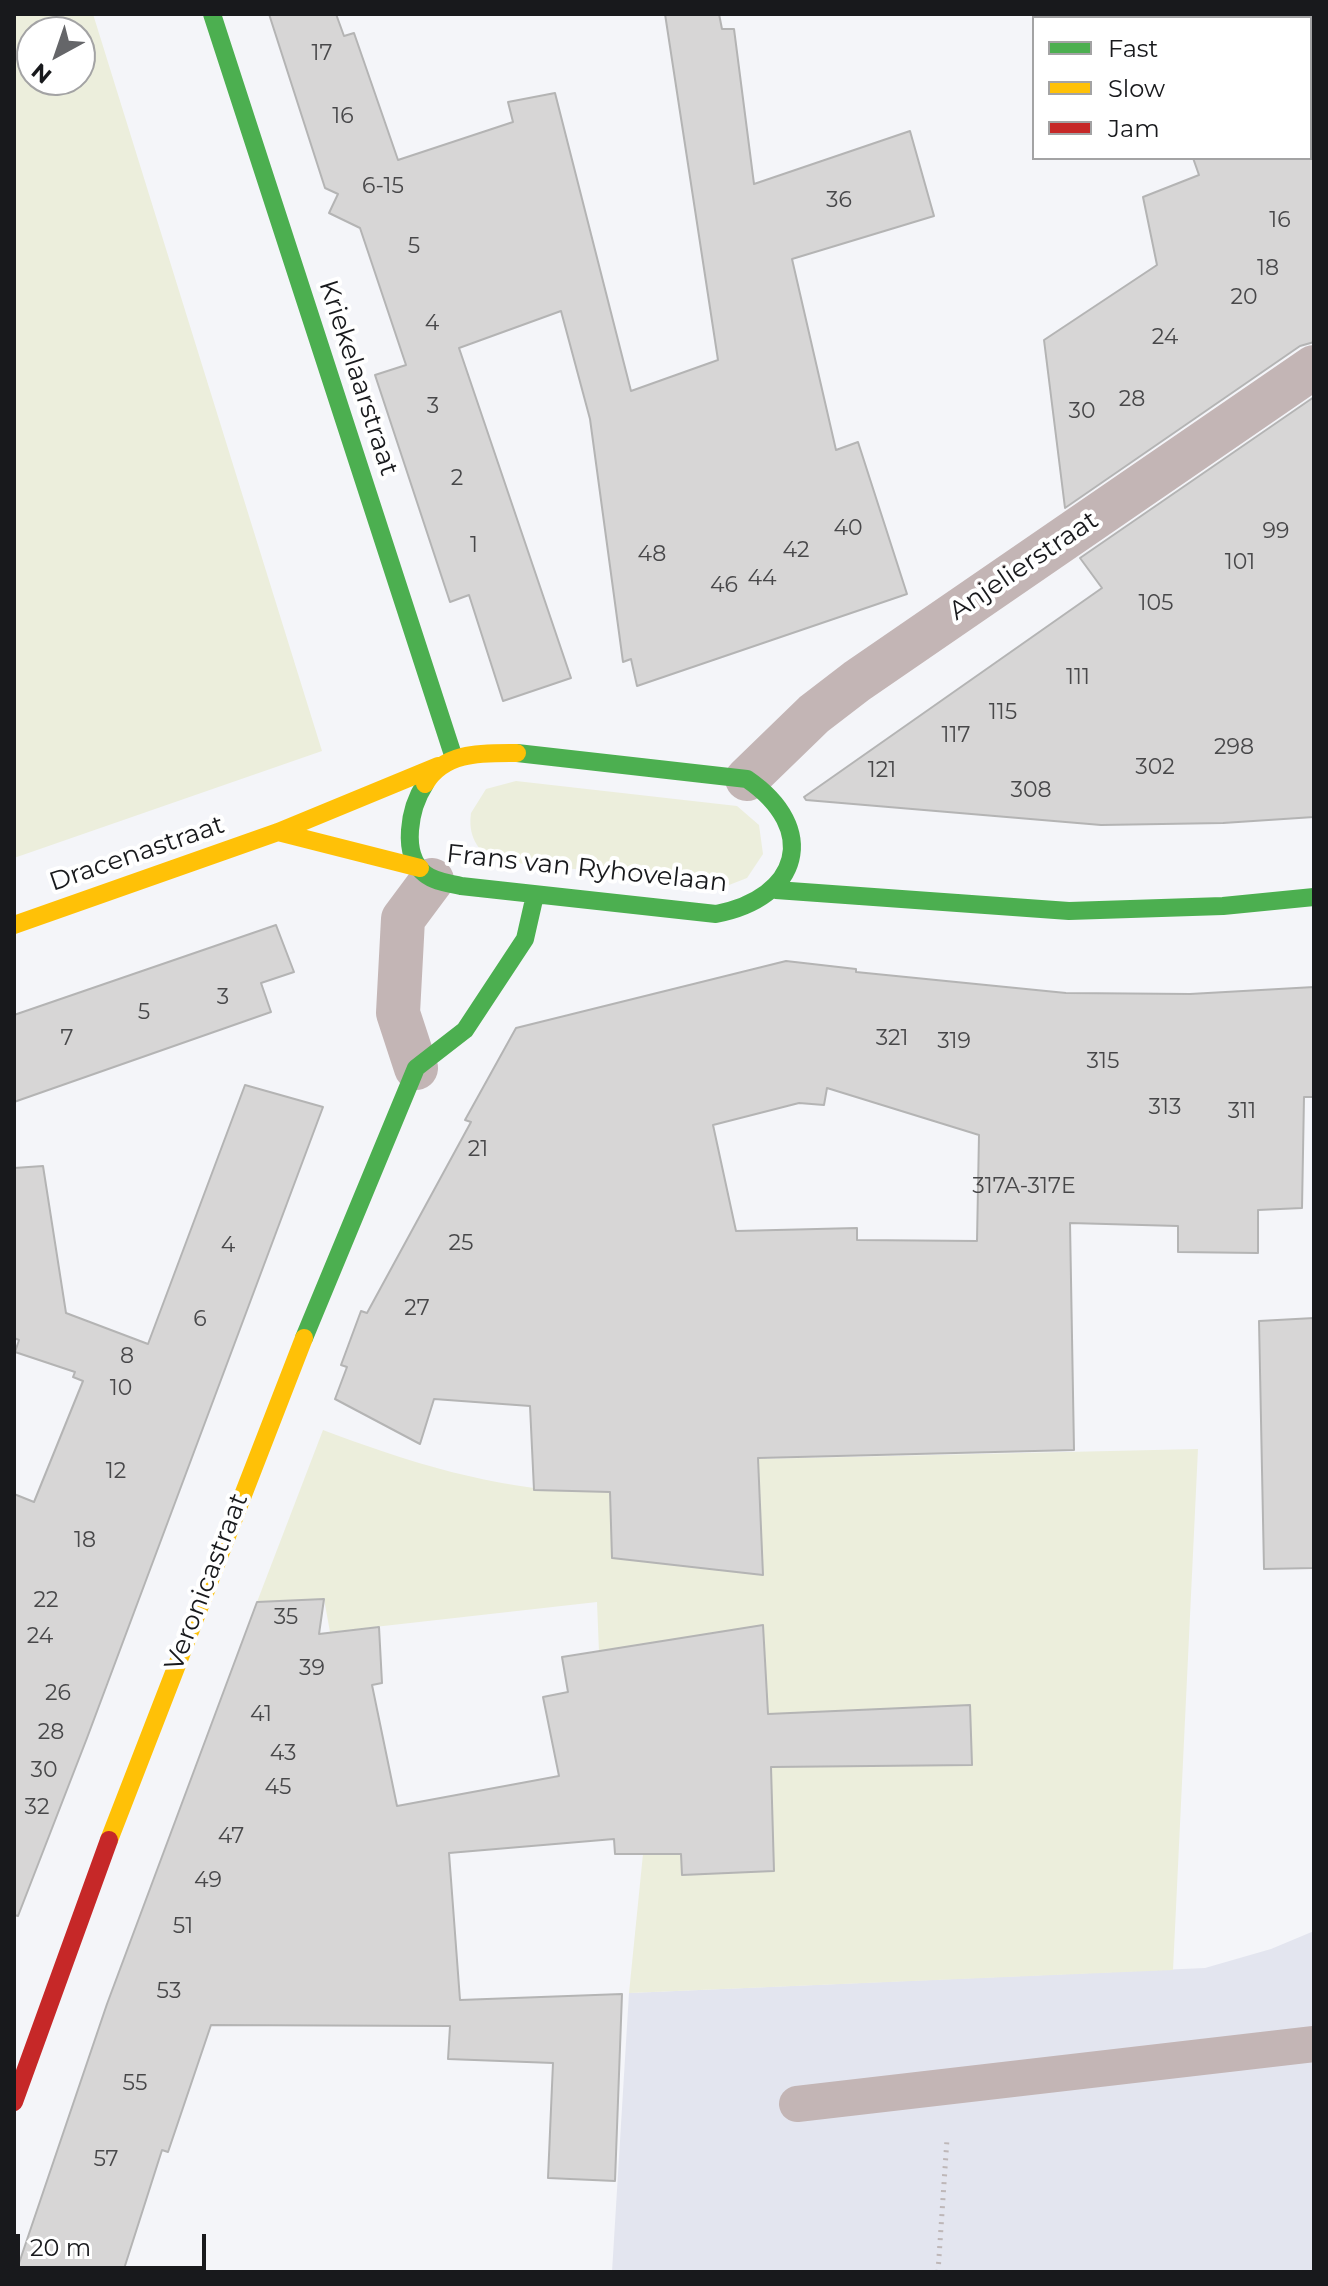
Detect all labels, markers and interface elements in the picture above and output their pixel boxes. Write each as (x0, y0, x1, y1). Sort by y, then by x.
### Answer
north arrow (16, 16, 96, 96)
legend (1032, 16, 1312, 160)
text: Fast (1108, 34, 1158, 63)
house number: 17 (312, 41, 332, 67)
text: N (26, 57, 57, 89)
text: Slow (1108, 74, 1165, 103)
house number: 16 (332, 104, 354, 130)
text: Jam (1108, 114, 1160, 143)
house number: 6-15 (362, 174, 404, 200)
house number: 36 (826, 188, 852, 214)
house number: 16 (1269, 208, 1291, 234)
house number: 5 (408, 234, 420, 260)
house number: 18 (1257, 256, 1279, 282)
street label: Kriekelaarstraat (312, 276, 404, 480)
house number: 20 (1230, 285, 1258, 311)
house number: 4 (425, 311, 439, 337)
house number: 24 (1152, 325, 1178, 351)
house number: 28 (1119, 387, 1145, 413)
house number: 3 (427, 394, 439, 420)
house number: 30 (1069, 399, 1095, 425)
house number: 2 (451, 466, 463, 492)
street label: Anjelierstraat (944, 505, 1104, 627)
house number: 40 (833, 516, 863, 542)
house number: 99 (1263, 519, 1289, 545)
house number: 1 (470, 533, 478, 559)
house number: 42 (783, 538, 809, 564)
house number: 48 (638, 542, 666, 568)
house number: 101 (1225, 550, 1255, 576)
house number: 44 (747, 566, 777, 592)
house number: 46 (710, 573, 738, 599)
house number: 105 (1139, 591, 1173, 617)
house number: 111 (1066, 665, 1090, 691)
house number: 115 (989, 700, 1017, 726)
house number: 117 (942, 723, 970, 749)
house number: 298 (1214, 735, 1254, 761)
house number: 302 (1135, 755, 1175, 781)
house number: 121 (868, 758, 896, 784)
house number: 308 (1010, 778, 1052, 804)
street label: Dracenastraat (45, 809, 229, 899)
street label: Frans van Ryhovelaan (445, 839, 729, 899)
house number: 3 (217, 985, 229, 1011)
house number: 5 (138, 1000, 150, 1026)
house number: 7 (61, 1026, 73, 1052)
house number: 321 (876, 1026, 908, 1052)
house number: 319 (937, 1029, 971, 1055)
house number: 315 (1087, 1049, 1119, 1075)
house number: 313 (1149, 1095, 1181, 1121)
house number: 311 (1228, 1099, 1256, 1125)
house number: 21 (468, 1137, 488, 1163)
house number: 317A-317E (972, 1174, 1076, 1200)
house number: 25 (449, 1231, 473, 1257)
house number: 4 (221, 1233, 235, 1259)
house number: 27 (404, 1296, 430, 1322)
house number: 6 (193, 1307, 207, 1333)
house number: 8 (120, 1344, 134, 1370)
house number: 10 (110, 1376, 132, 1402)
house number: 12 (106, 1459, 126, 1485)
street label: Veronicastraat (159, 1489, 255, 1675)
house number: 18 (74, 1528, 96, 1554)
house number: 22 (34, 1588, 58, 1614)
house number: 35 (274, 1605, 298, 1631)
house number: 24 (27, 1624, 53, 1650)
house number: 39 (299, 1656, 325, 1682)
house number: 26 (45, 1681, 71, 1707)
house number: 41 (250, 1702, 272, 1728)
house number: 28 (38, 1720, 64, 1746)
house number: 43 (270, 1741, 296, 1767)
house number: 30 (31, 1758, 57, 1784)
house number: 45 (265, 1775, 291, 1801)
house number: 32 (25, 1795, 49, 1821)
house number: 47 (218, 1824, 244, 1850)
house number: 49 (194, 1868, 222, 1894)
house number: 51 (173, 1914, 193, 1940)
house number: 53 (157, 1979, 181, 2005)
house number: 55 (123, 2071, 147, 2097)
house number: 57 (93, 2147, 119, 2173)
scale bar (20, 2218, 210, 2268)
text: 20 m (30, 2233, 91, 2262)

